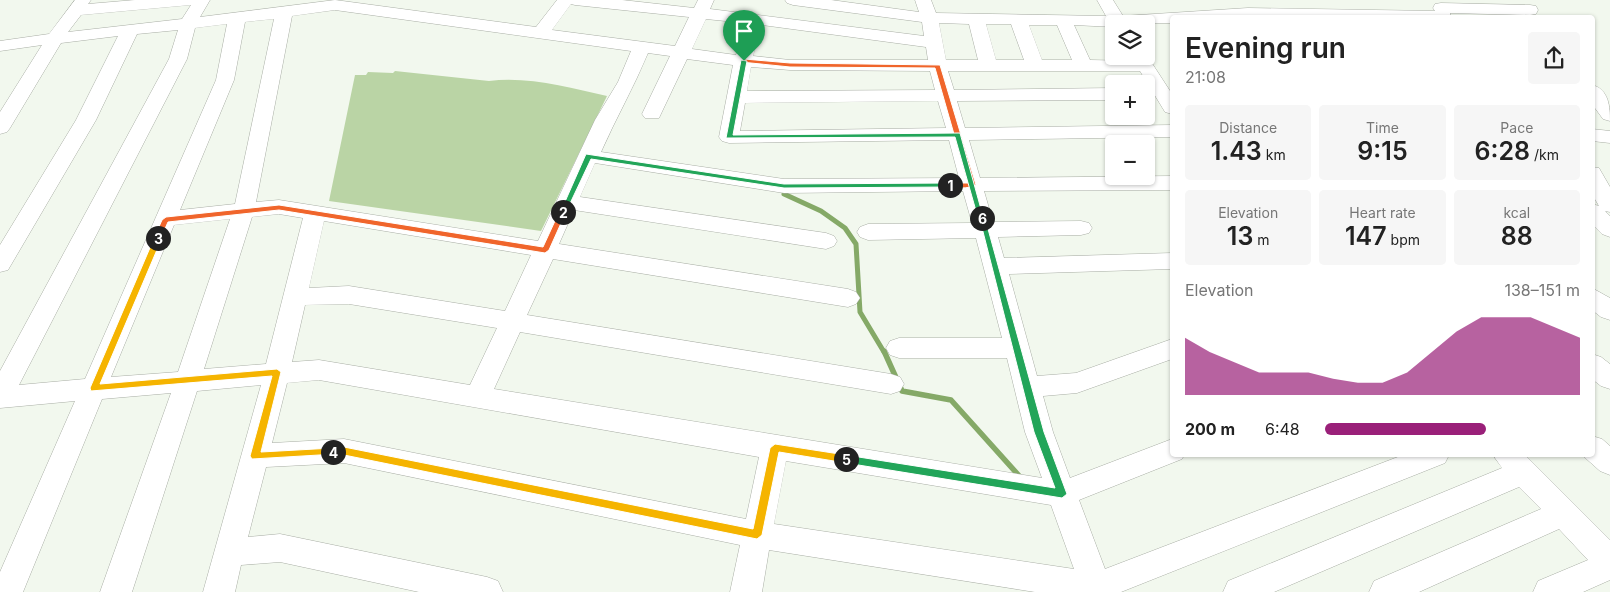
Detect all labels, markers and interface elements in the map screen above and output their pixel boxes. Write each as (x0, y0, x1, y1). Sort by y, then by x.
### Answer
pin (723, 10, 765, 61)
map controls (1105, 15, 1155, 185)
button: layers (1105, 15, 1155, 65)
icon: arrive (730, 17, 758, 45)
text: Evening run (1185, 31, 1346, 65)
button: share (1528, 32, 1580, 84)
text: 21:08 (1185, 67, 1226, 87)
button: + (1105, 75, 1155, 125)
text: Distance (1219, 119, 1277, 136)
text: Time (1366, 119, 1399, 136)
text: Pace (1500, 119, 1533, 136)
button: − (1105, 135, 1155, 185)
text: 1.43 (1211, 136, 1262, 166)
text: 9:15 (1357, 136, 1408, 166)
text: 6:28 (1475, 136, 1530, 166)
text: km (1262, 146, 1286, 163)
text: /km (1530, 146, 1559, 163)
pin: 1 (938, 172, 962, 198)
text: 1 (947, 177, 954, 194)
pin: 2 (550, 200, 576, 224)
text: 2 (559, 204, 568, 221)
text: Elevation (1218, 204, 1278, 221)
text: Heart rate (1349, 204, 1416, 221)
text: kcal (1503, 204, 1530, 221)
pin: 6 (970, 206, 994, 230)
text: 6 (978, 210, 987, 227)
text: 13 (1227, 221, 1253, 251)
text: 147 (1345, 221, 1387, 251)
text: 88 (1501, 221, 1533, 251)
pin: 3 (146, 226, 170, 250)
text: 3 (154, 230, 163, 247)
text: m (1253, 231, 1270, 248)
text: bpm (1387, 231, 1420, 248)
text: Elevation (1185, 280, 1254, 300)
text: 138–151 m (1504, 280, 1580, 300)
text: 200 m (1185, 419, 1235, 439)
text: 6:48 (1265, 419, 1300, 439)
pin: 4 (320, 440, 346, 464)
text: 4 (329, 444, 338, 461)
pin: 5 (834, 446, 858, 472)
text: 5 (842, 451, 851, 468)

